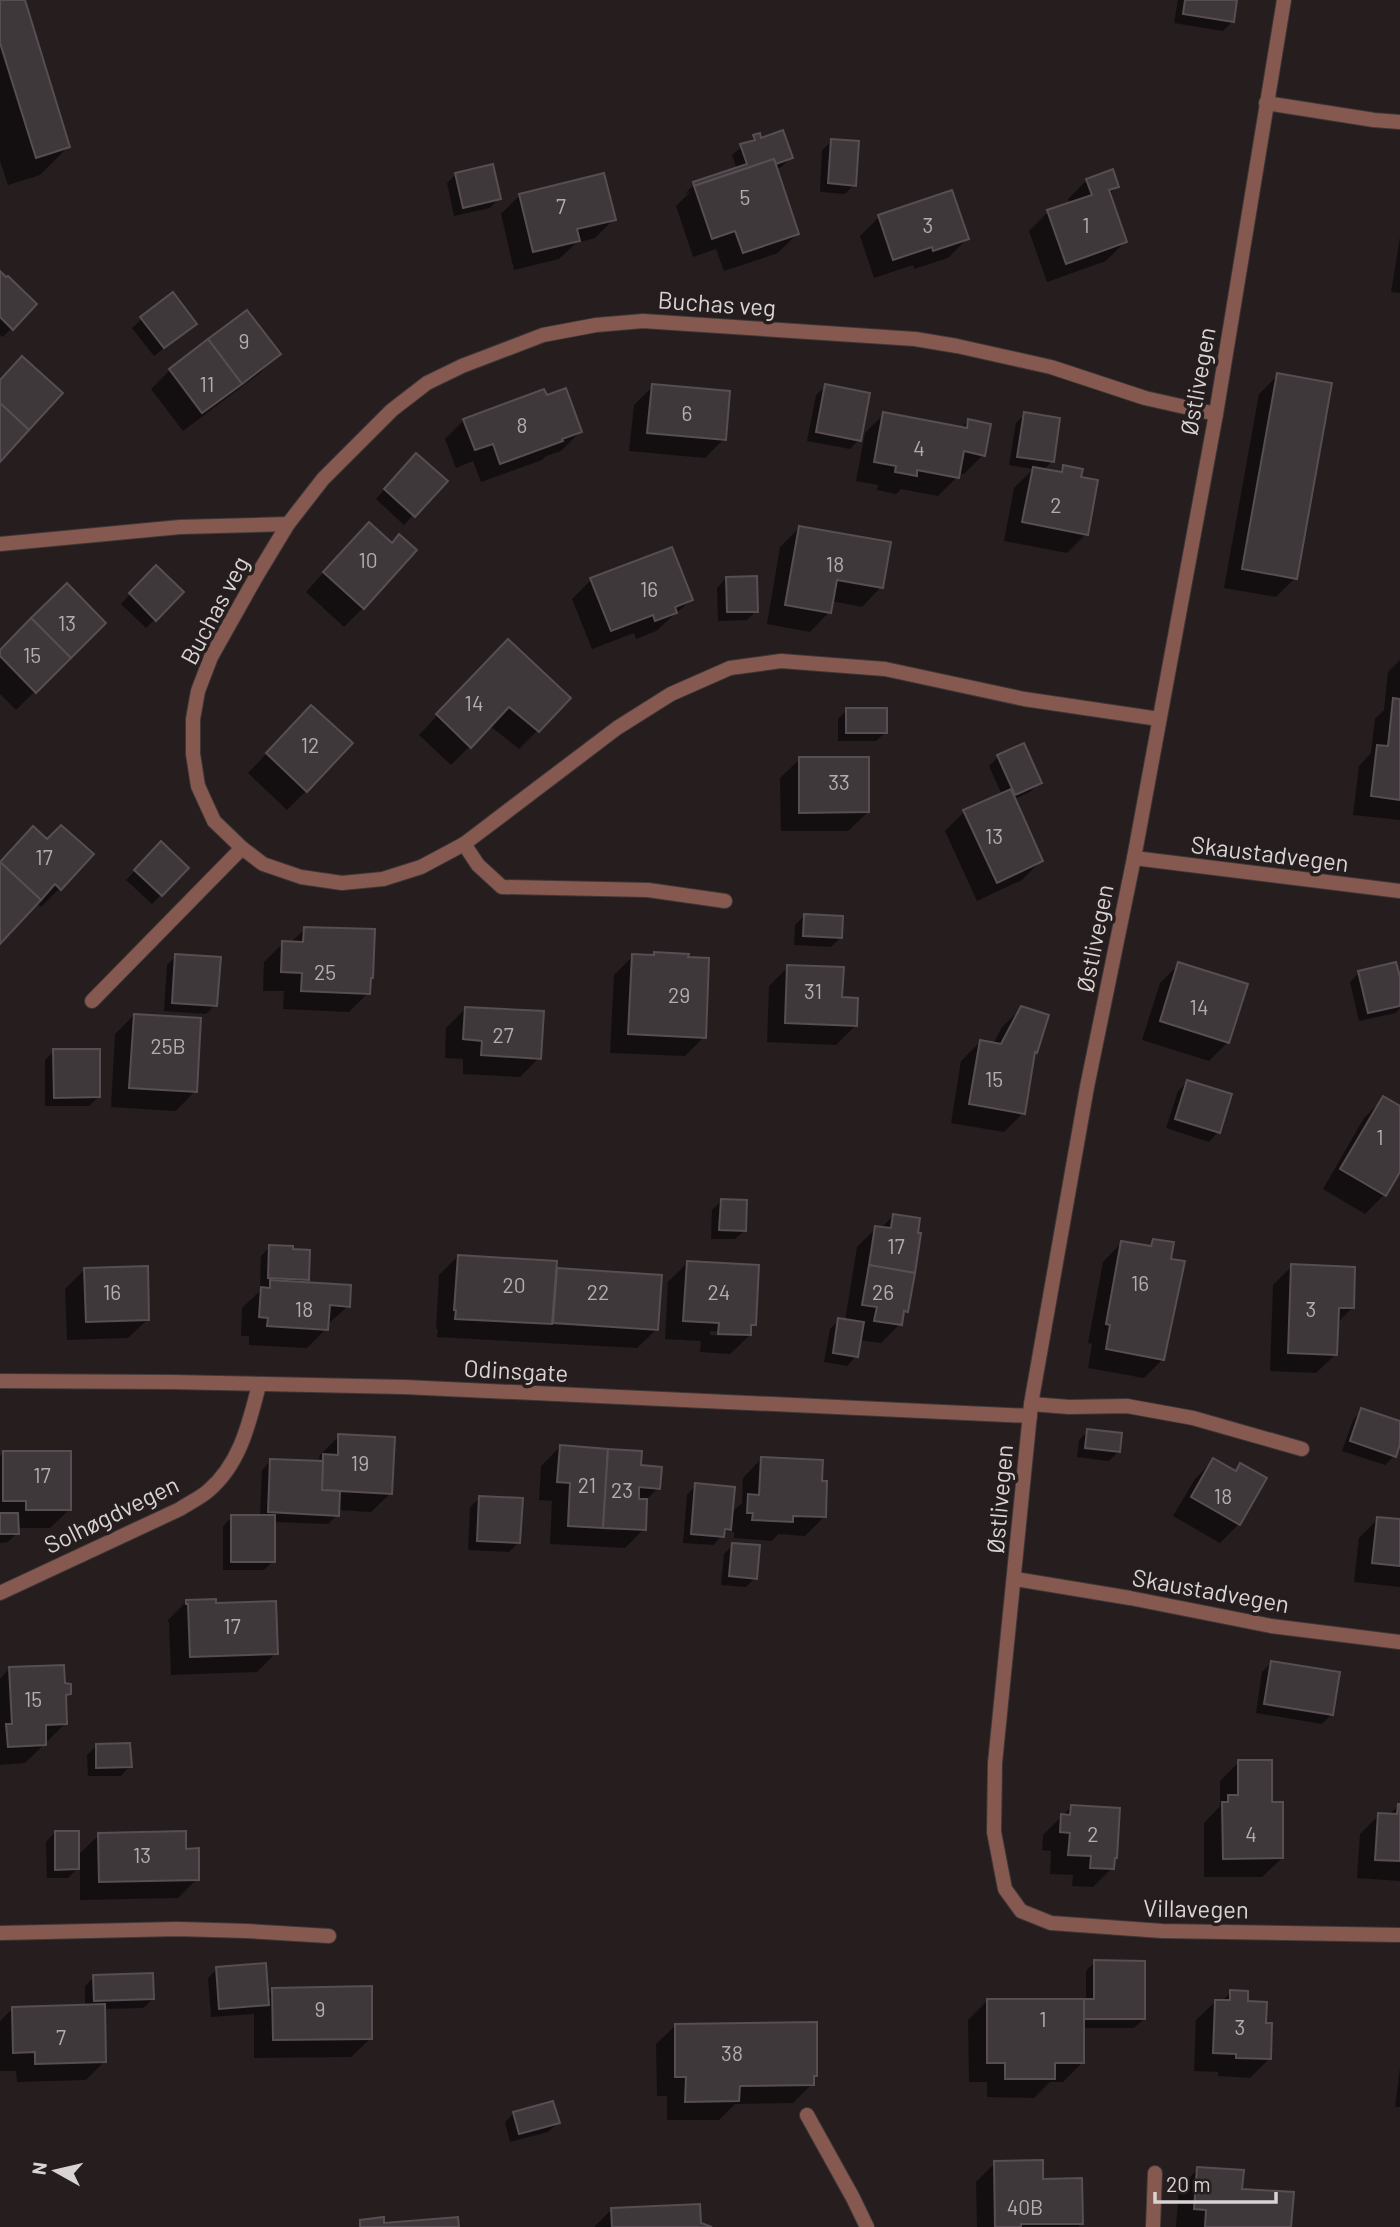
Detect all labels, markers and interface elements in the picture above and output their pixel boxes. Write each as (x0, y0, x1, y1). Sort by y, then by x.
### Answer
house number: 5 (740, 184, 750, 209)
house number: 7 (556, 193, 566, 218)
house number: 3 (923, 212, 933, 237)
house number: 1 (1082, 212, 1090, 237)
street label: Buchas veg (657, 284, 777, 322)
street label: Østlivegen (1173, 325, 1221, 437)
house number: 9 (239, 328, 249, 353)
house number: 11 (200, 371, 214, 396)
house number: 6 (682, 400, 692, 425)
house number: 8 (517, 412, 527, 437)
house number: 4 (913, 435, 925, 460)
house number: 2 (1050, 492, 1062, 517)
house number: 10 (358, 547, 378, 572)
street label: Buchas veg (173, 551, 255, 669)
house number: 18 (826, 551, 844, 576)
house number: 16 (640, 576, 658, 601)
house number: 13 (58, 610, 76, 635)
house number: 15 (23, 642, 41, 667)
house number: 14 (465, 690, 483, 715)
house number: 12 (301, 732, 319, 757)
house number: 33 (828, 769, 850, 794)
house number: 13 (985, 823, 1003, 848)
street label: Skaustadvegen (1189, 829, 1351, 877)
house number: 17 (35, 844, 53, 869)
street label: Østlivegen (1069, 882, 1119, 994)
house number: 25 (314, 959, 336, 984)
house number: 31 (804, 978, 822, 1003)
house number: 29 (668, 982, 690, 1007)
house number: 14 (1190, 994, 1208, 1019)
house number: 27 (492, 1022, 514, 1047)
house number: 25B (150, 1033, 186, 1058)
house number: 15 (985, 1066, 1003, 1091)
house number: 1 (1376, 1124, 1384, 1149)
house number: 17 (887, 1233, 905, 1258)
house number: 16 (1131, 1270, 1149, 1295)
house number: 20 (502, 1272, 526, 1297)
house number: 16 (103, 1279, 121, 1304)
house number: 22 (587, 1279, 609, 1304)
house number: 24 (708, 1279, 730, 1304)
house number: 26 (872, 1279, 894, 1304)
house number: 18 (295, 1296, 313, 1321)
house number: 3 (1306, 1296, 1316, 1321)
street label: Odinsgate (463, 1353, 569, 1387)
street label: Østlivegen (980, 1443, 1018, 1555)
house number: 19 (351, 1450, 369, 1475)
house number: 17 (33, 1462, 51, 1487)
street label: Solhøgdvegen (39, 1469, 183, 1559)
house number: 21 (578, 1472, 596, 1497)
house number: 23 (611, 1477, 633, 1502)
house number: 18 (1214, 1483, 1232, 1508)
street label: Skaustadvegen (1130, 1562, 1292, 1618)
house number: 17 (223, 1613, 241, 1638)
house number: 15 (24, 1686, 42, 1711)
house number: 2 (1087, 1821, 1099, 1846)
house number: 4 (1245, 1821, 1257, 1846)
house number: 13 (133, 1842, 151, 1867)
street label: Villavegen (1143, 1893, 1249, 1923)
house number: 9 (315, 1996, 325, 2021)
house number: 1 (1039, 2006, 1047, 2031)
house number: 3 (1235, 2014, 1245, 2039)
house number: 7 (56, 2024, 66, 2049)
house number: 38 (721, 2040, 743, 2065)
north arrow (21, 2136, 91, 2206)
scale bar (1155, 2160, 1276, 2204)
text: N (26, 2161, 51, 2176)
text: 20 m (1166, 2171, 1211, 2196)
house number: 40B (1007, 2194, 1043, 2219)

